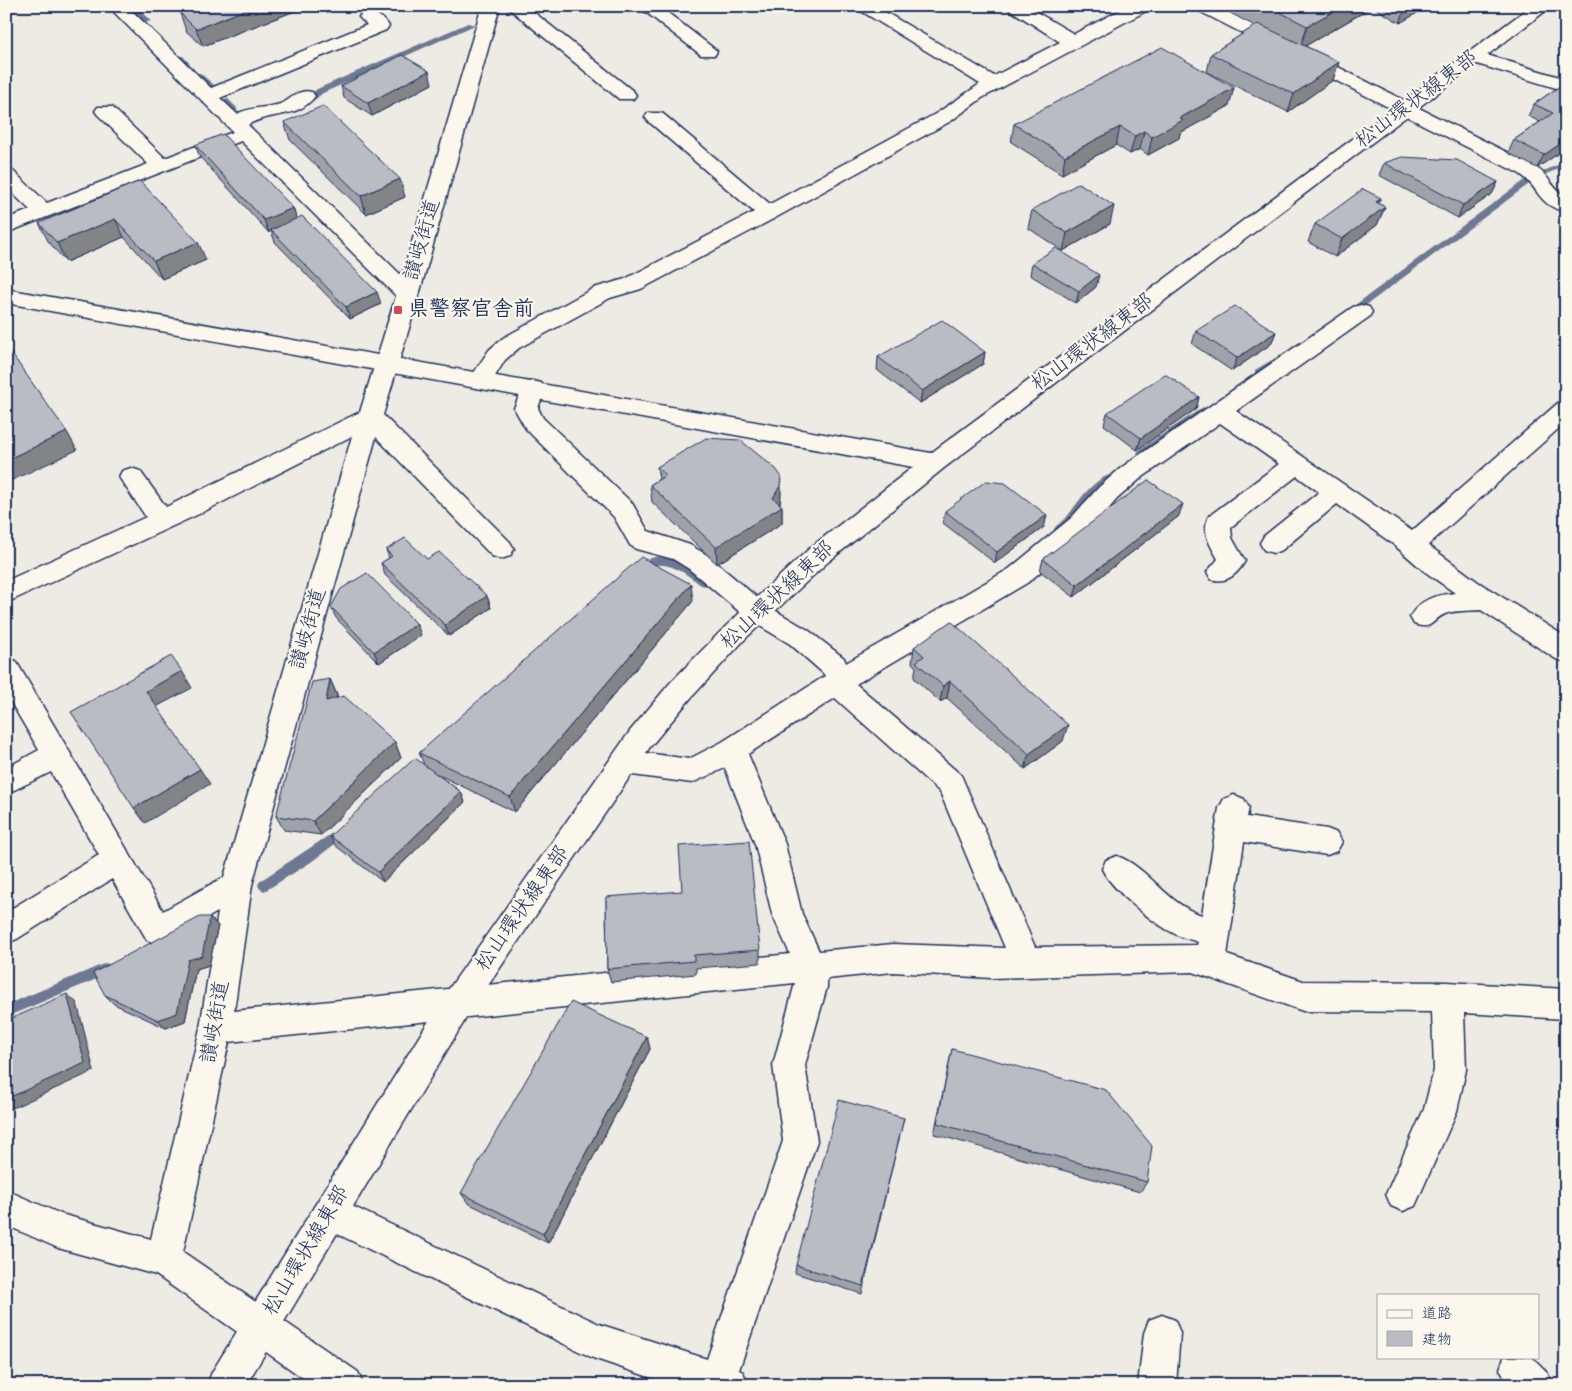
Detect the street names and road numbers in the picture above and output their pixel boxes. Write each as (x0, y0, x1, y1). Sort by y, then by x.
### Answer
street label: 松山環状線東部 (1349, 44, 1485, 156)
street label: 讃岐街道 (397, 195, 449, 285)
street label: 松山環状線東部 (1025, 287, 1161, 399)
street label: 松山環状線東部 (714, 535, 842, 657)
street label: 讃岐街道 (283, 584, 335, 674)
street label: 松山環状線東部 (469, 840, 577, 978)
street label: 讃岐街道 (194, 978, 238, 1066)
street label: 松山環状線東部 (256, 1180, 358, 1322)

